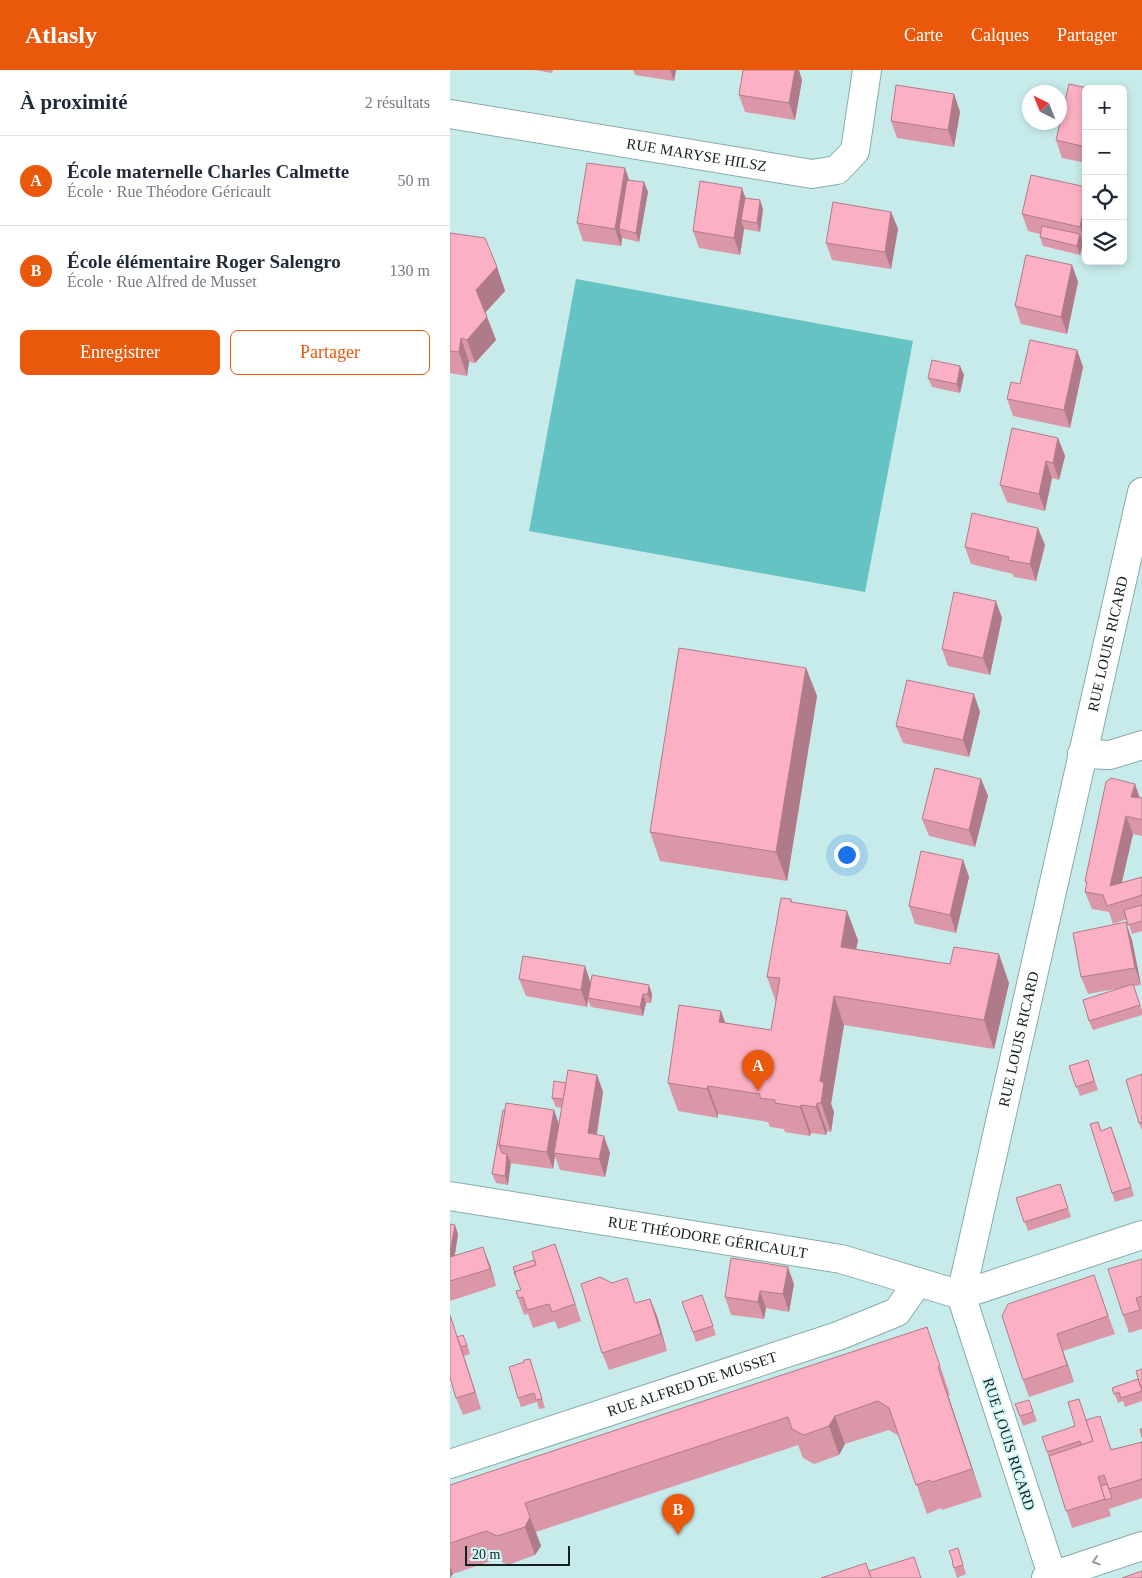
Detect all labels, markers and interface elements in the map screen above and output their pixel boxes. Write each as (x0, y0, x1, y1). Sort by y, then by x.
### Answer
text: Atlasly (25, 22, 97, 48)
text: Carte (904, 25, 943, 45)
text: Calques (971, 25, 1029, 45)
text: Partager (1057, 25, 1117, 45)
north arrow (1022, 85, 1067, 130)
map controls (1082, 85, 1127, 265)
button: + (1082, 85, 1127, 130)
text: À proximité (20, 90, 128, 114)
text: 2 résultats (365, 94, 430, 111)
button: − (1082, 130, 1127, 175)
street label: RUE MARYSE HILSZ (625, 135, 768, 174)
text: École maternelle Charles Calmette (67, 161, 349, 182)
text: A (30, 172, 42, 189)
text: 50 m (398, 172, 430, 189)
button: locate (1082, 175, 1127, 220)
text: École · Rue Théodore Géricault (67, 183, 271, 200)
button: layers (1082, 220, 1127, 265)
text: École élémentaire Roger Salengro (67, 251, 341, 272)
text: B (31, 262, 41, 279)
text: 130 m (390, 262, 430, 279)
text: École · Rue Alfred de Musset (67, 273, 257, 290)
button: Enregistrer (20, 330, 220, 375)
button: Partager (230, 330, 430, 375)
street label: RUE LOUIS RICARD (1085, 574, 1131, 713)
your location (834, 842, 860, 868)
street label: RUE LOUIS RICARD (996, 970, 1042, 1108)
pin: A (742, 1050, 774, 1091)
street label: RUE THÉODORE GÉRICAULT (607, 1214, 809, 1261)
street label: RUE ALFRED DE MUSSET (605, 1349, 779, 1420)
street label: RUE LOUIS RICARD (980, 1376, 1038, 1512)
pin: B (662, 1494, 694, 1535)
scale bar (465, 1543, 570, 1566)
text: 20 m (472, 1547, 500, 1562)
one-way arrow (1092, 1555, 1100, 1565)

